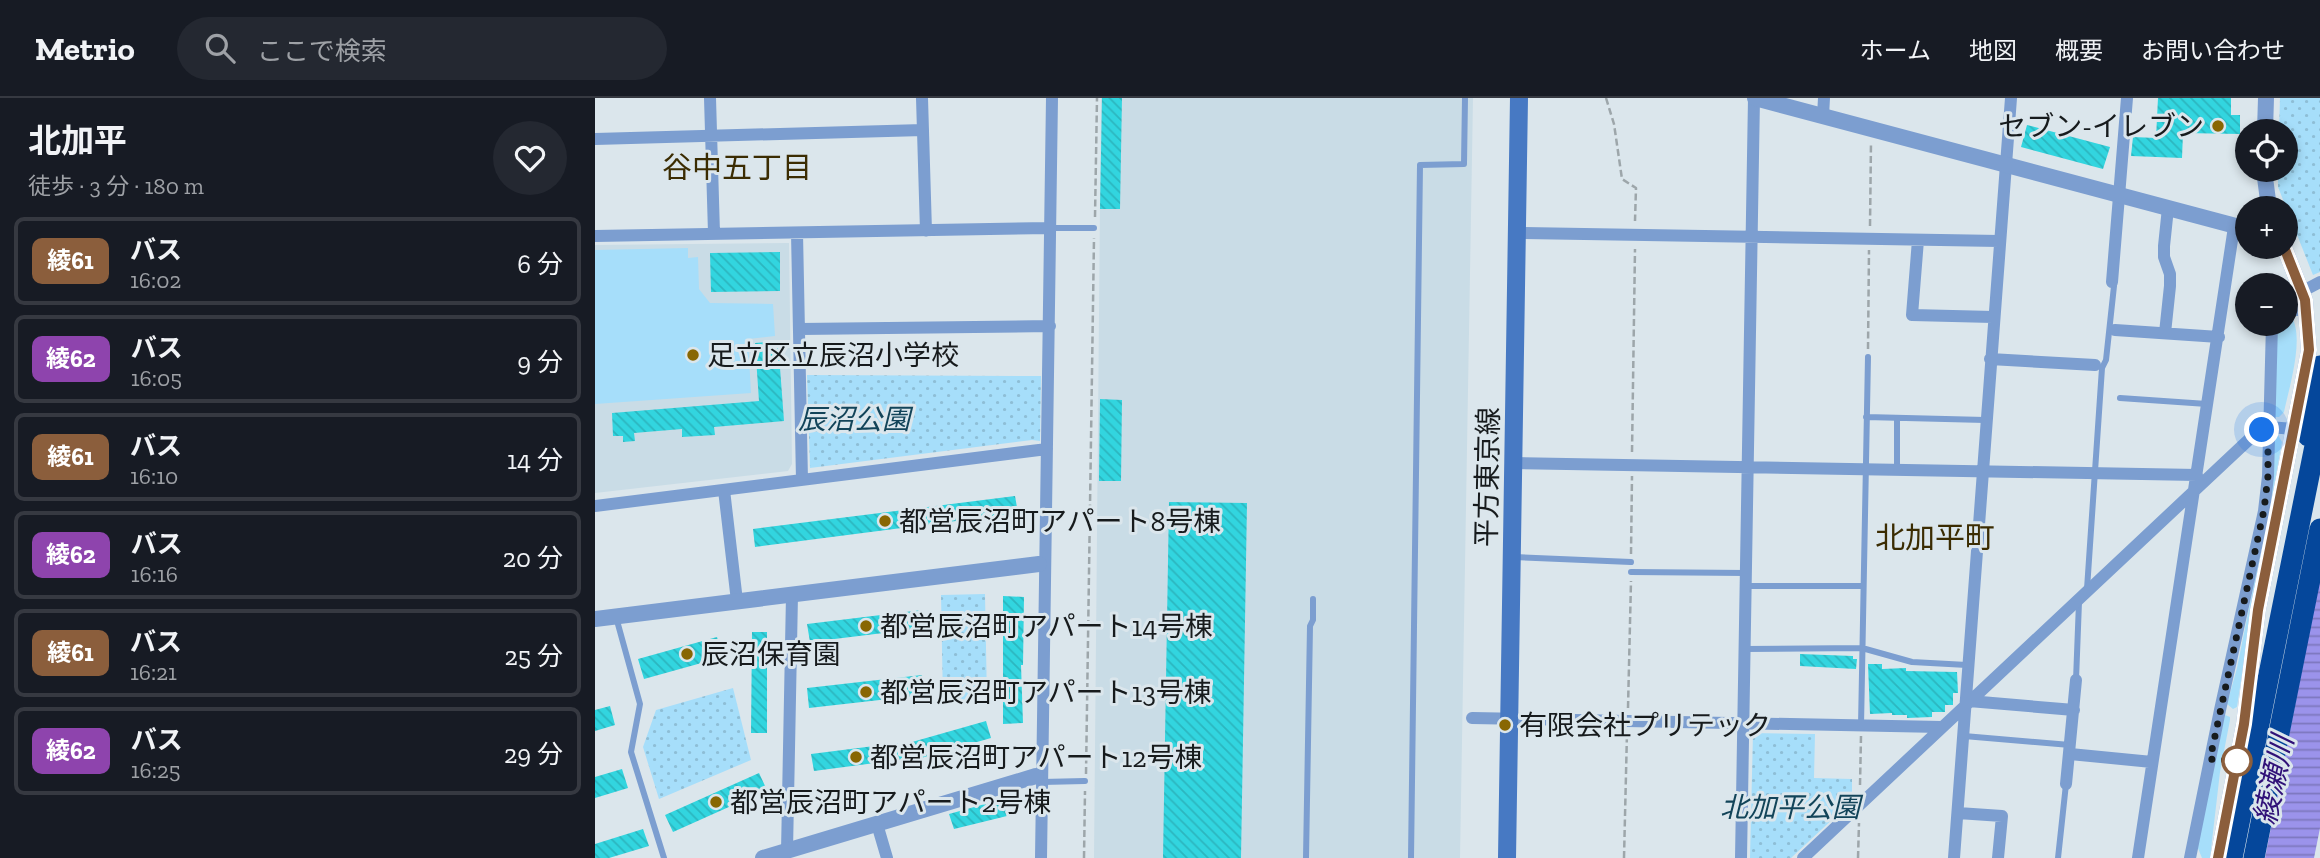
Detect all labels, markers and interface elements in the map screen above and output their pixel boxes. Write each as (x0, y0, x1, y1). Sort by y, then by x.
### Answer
search box (177, 17, 667, 80)
text: Metrio (35, 29, 135, 68)
icon: search (201, 29, 239, 67)
text: ここで検索 (257, 35, 387, 67)
text: ホーム (1860, 36, 1931, 65)
text: 地図 (1969, 36, 2017, 65)
text: 概要 (2055, 36, 2103, 65)
text: お問い合わせ (2141, 36, 2285, 65)
place label: セブン-イレブン (1998, 110, 2204, 143)
marker: セブン-イレブン (2210, 118, 2226, 134)
map controls (2235, 119, 2298, 336)
button: locate (2235, 119, 2298, 182)
text: 北加平 (28, 121, 127, 160)
button: heart (493, 121, 567, 195)
district label: 谷中五丁目 (662, 150, 812, 186)
text: 徒歩 · 3 分 · 180 m (28, 172, 204, 200)
button: + (2235, 196, 2298, 259)
text: バス (130, 234, 182, 266)
text: 綾61 (47, 246, 94, 275)
text: 6 分 (517, 248, 563, 280)
text: 16:02 (130, 266, 181, 294)
button: − (2235, 273, 2298, 336)
text: バス (131, 332, 183, 364)
place label: 足立区立辰沼小学校 (707, 339, 959, 372)
text: 綾62 (46, 344, 96, 373)
text: 9 分 (517, 346, 563, 378)
marker: 足立区立辰沼小学校 (685, 347, 701, 363)
text: 16:05 (131, 364, 182, 392)
park label: 辰沼公園 (798, 403, 914, 436)
street label: 平方東京線 (1470, 407, 1505, 547)
your location (2244, 412, 2279, 447)
text: バス (130, 430, 182, 462)
text: 綾61 (47, 442, 94, 471)
text: 14 分 (507, 444, 563, 476)
text: 16:10 (130, 462, 178, 490)
place label: 都営辰沼町アパート8号棟 (899, 505, 1222, 538)
marker: 都営辰沼町アパート8号棟 (877, 513, 893, 529)
district label: 北加平町 (1875, 520, 1995, 556)
text: バス (131, 528, 183, 560)
text: 綾62 (46, 540, 96, 569)
text: 20 分 (503, 542, 563, 574)
text: 16:16 (131, 560, 178, 588)
place label: 都営辰沼町アパート14号棟 (880, 610, 1213, 643)
marker: 都営辰沼町アパート14号棟 (858, 618, 874, 634)
text: バス (130, 626, 182, 658)
text: 綾61 (47, 638, 94, 667)
place label: 辰沼保育園 (701, 638, 841, 671)
text: 25 分 (504, 640, 563, 672)
marker: 辰沼保育園 (679, 646, 695, 662)
text: 16:21 (130, 658, 177, 686)
place label: 都営辰沼町アパート13号棟 (880, 676, 1212, 709)
marker: 都営辰沼町アパート13号棟 (858, 684, 874, 700)
place label: 有限会社プリテック (1519, 709, 1771, 742)
marker: 有限会社プリテック (1497, 717, 1513, 733)
text: バス (131, 724, 183, 756)
water label: 綾瀬川 (2247, 729, 2302, 828)
text: 綾62 (46, 736, 96, 765)
text: 29 分 (504, 738, 563, 770)
place label: 都営辰沼町アパート12号棟 (870, 741, 1203, 774)
unlabelled marker (2222, 746, 2252, 776)
marker: 都営辰沼町アパート12号棟 (848, 749, 864, 765)
text: 16:25 (131, 756, 181, 784)
place label: 都営辰沼町アパート2号棟 (730, 786, 1052, 819)
park label: 北加平公園 (1720, 791, 1864, 824)
marker: 都営辰沼町アパート2号棟 (708, 794, 724, 810)

